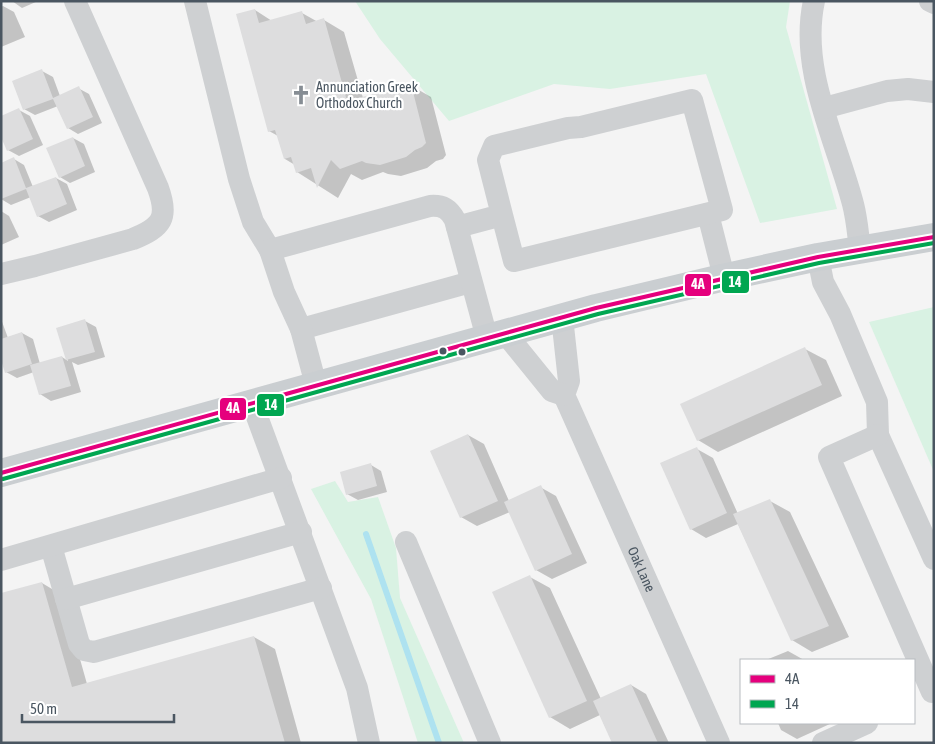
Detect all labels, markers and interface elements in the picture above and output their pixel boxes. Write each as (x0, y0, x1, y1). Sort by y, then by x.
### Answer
place label: Annunciation Greek Orthodox Church (316, 79, 418, 111)
church icon: Annunciation Greek Orthodox Church (290, 84, 312, 106)
line badge: 14 (721, 270, 750, 294)
line badge: 4A (684, 273, 712, 297)
text: 14 (728, 274, 742, 290)
text: 4A (690, 276, 705, 292)
unlabelled marker (438, 346, 448, 356)
unlabelled marker (457, 347, 467, 357)
line badge: 14 (256, 393, 285, 417)
line badge: 4A (219, 397, 247, 421)
text: 14 (264, 397, 278, 413)
text: 4A (225, 400, 240, 416)
street label: Oak Lane (625, 544, 659, 594)
legend (740, 659, 915, 724)
text: 4A (785, 670, 800, 687)
scale bar (22, 692, 175, 724)
text: 14 (785, 695, 799, 712)
text: 50 m (30, 700, 57, 717)

